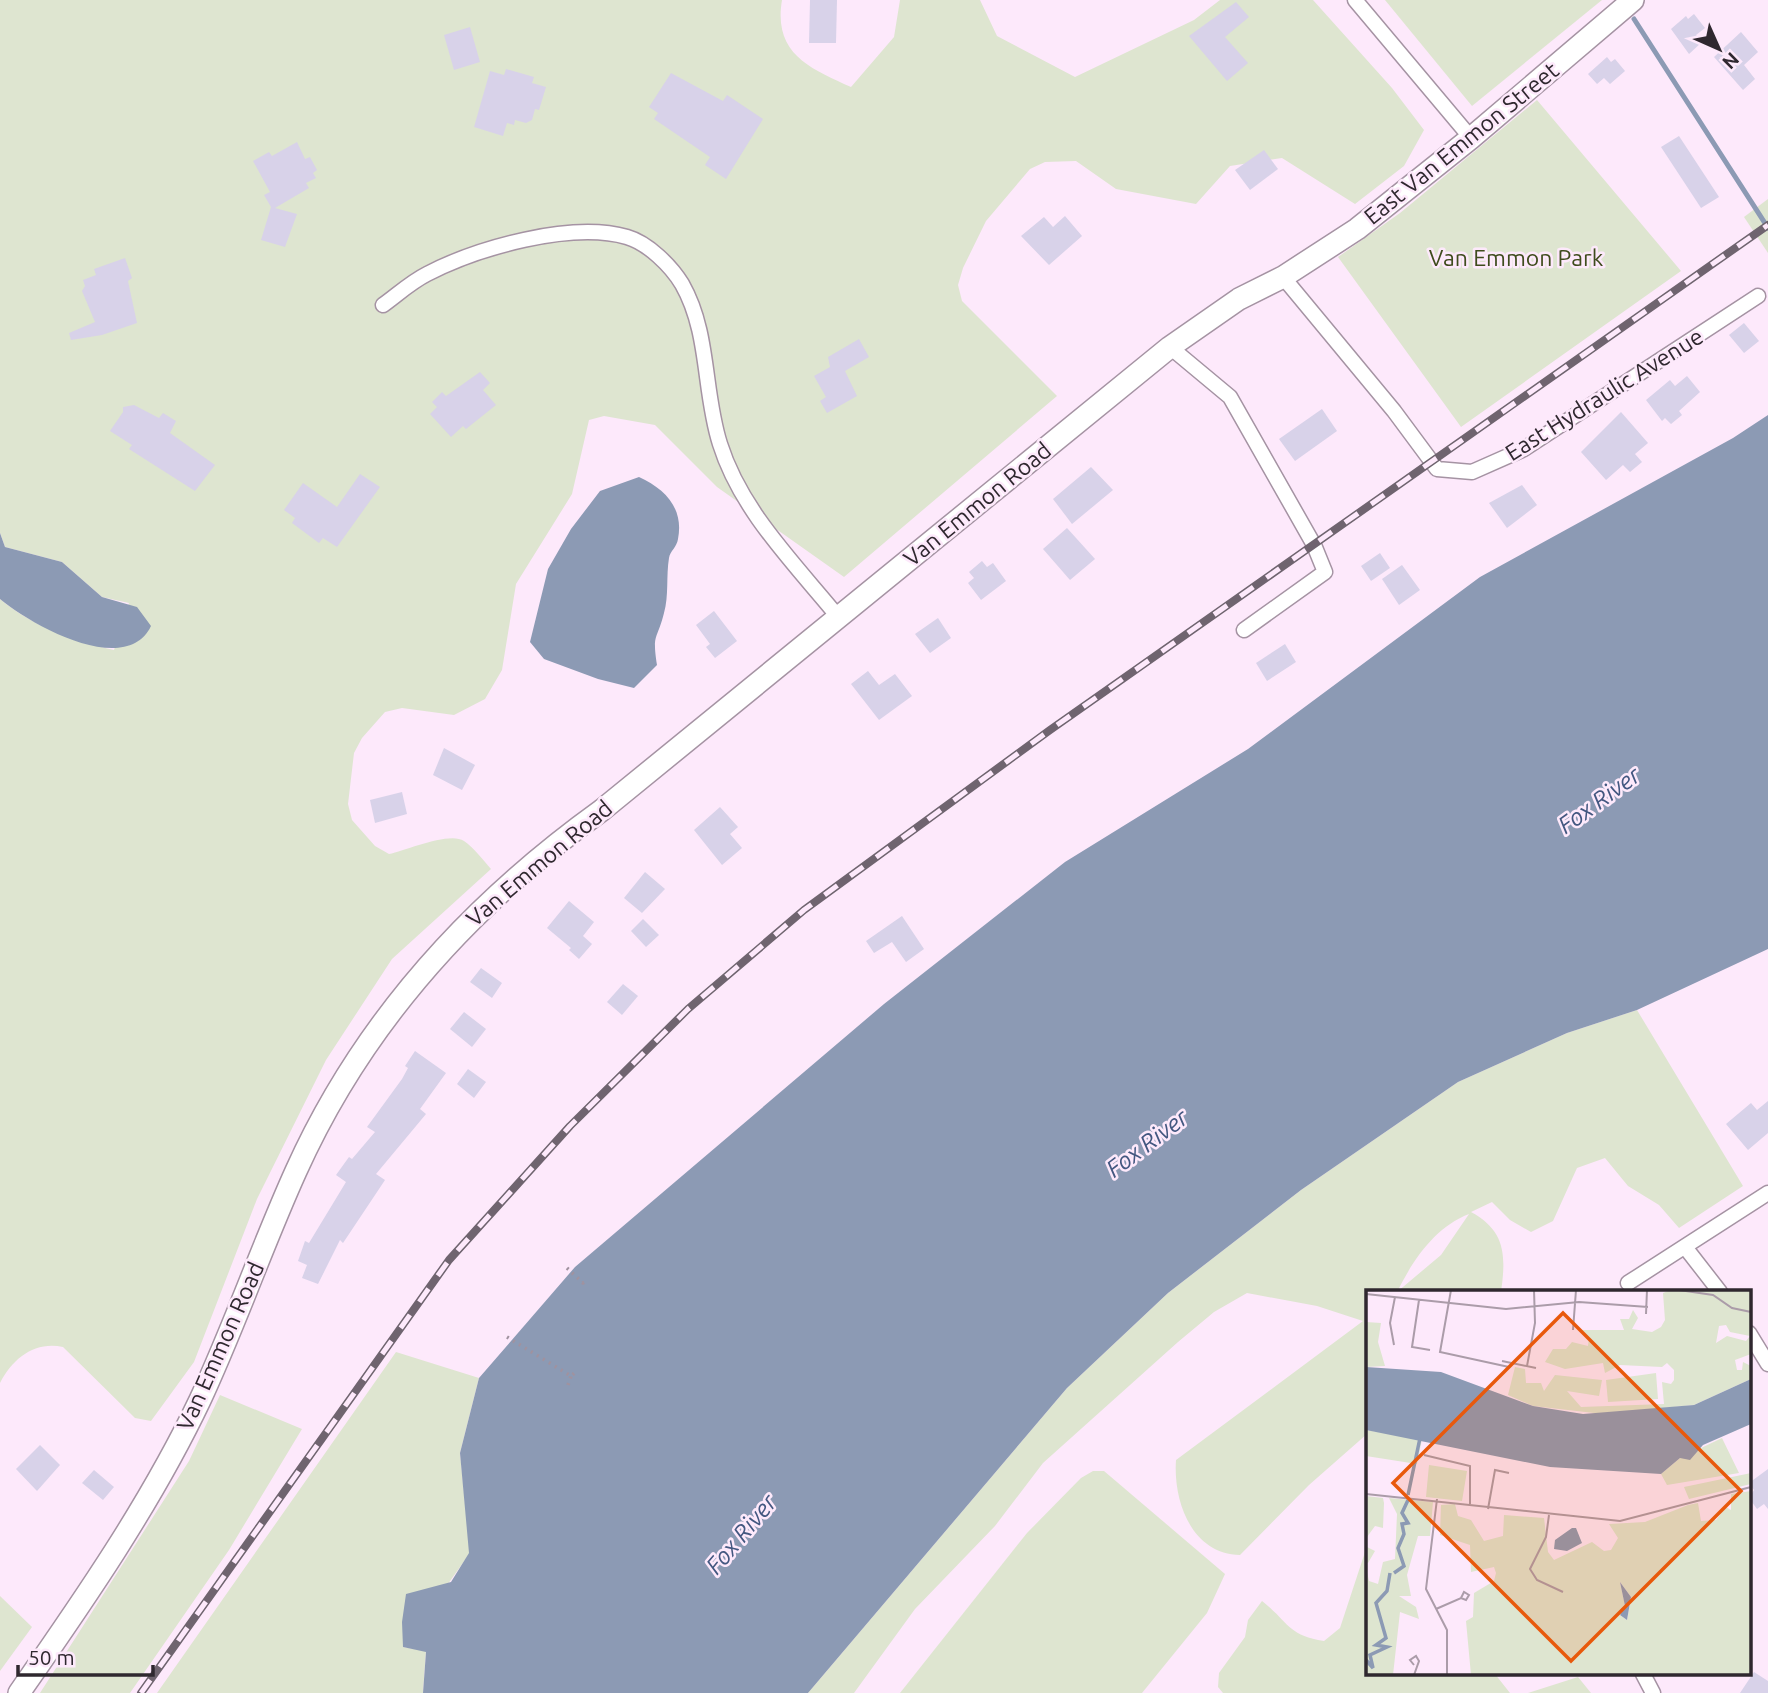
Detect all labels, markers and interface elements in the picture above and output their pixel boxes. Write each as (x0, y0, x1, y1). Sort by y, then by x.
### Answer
north arrow (1684, 14, 1754, 84)
text: N (1718, 48, 1744, 74)
street label: East Van Emmon Street (1359, 57, 1563, 229)
park label: Van Emmon Park (1429, 245, 1604, 270)
street label: East Hydraulic Avenue (1501, 323, 1707, 465)
street label: Van Emmon Road (898, 437, 1056, 571)
water label: Fox River (1553, 761, 1646, 839)
street label: Van Emmon Road (461, 795, 617, 931)
water label: Fox River (1101, 1103, 1194, 1182)
street label: Van Emmon Road (172, 1258, 268, 1434)
inset map (1366, 1290, 1750, 1676)
water label: Fox River (700, 1488, 782, 1579)
scale bar (18, 1634, 152, 1678)
text: 50 m (28, 1645, 75, 1669)

